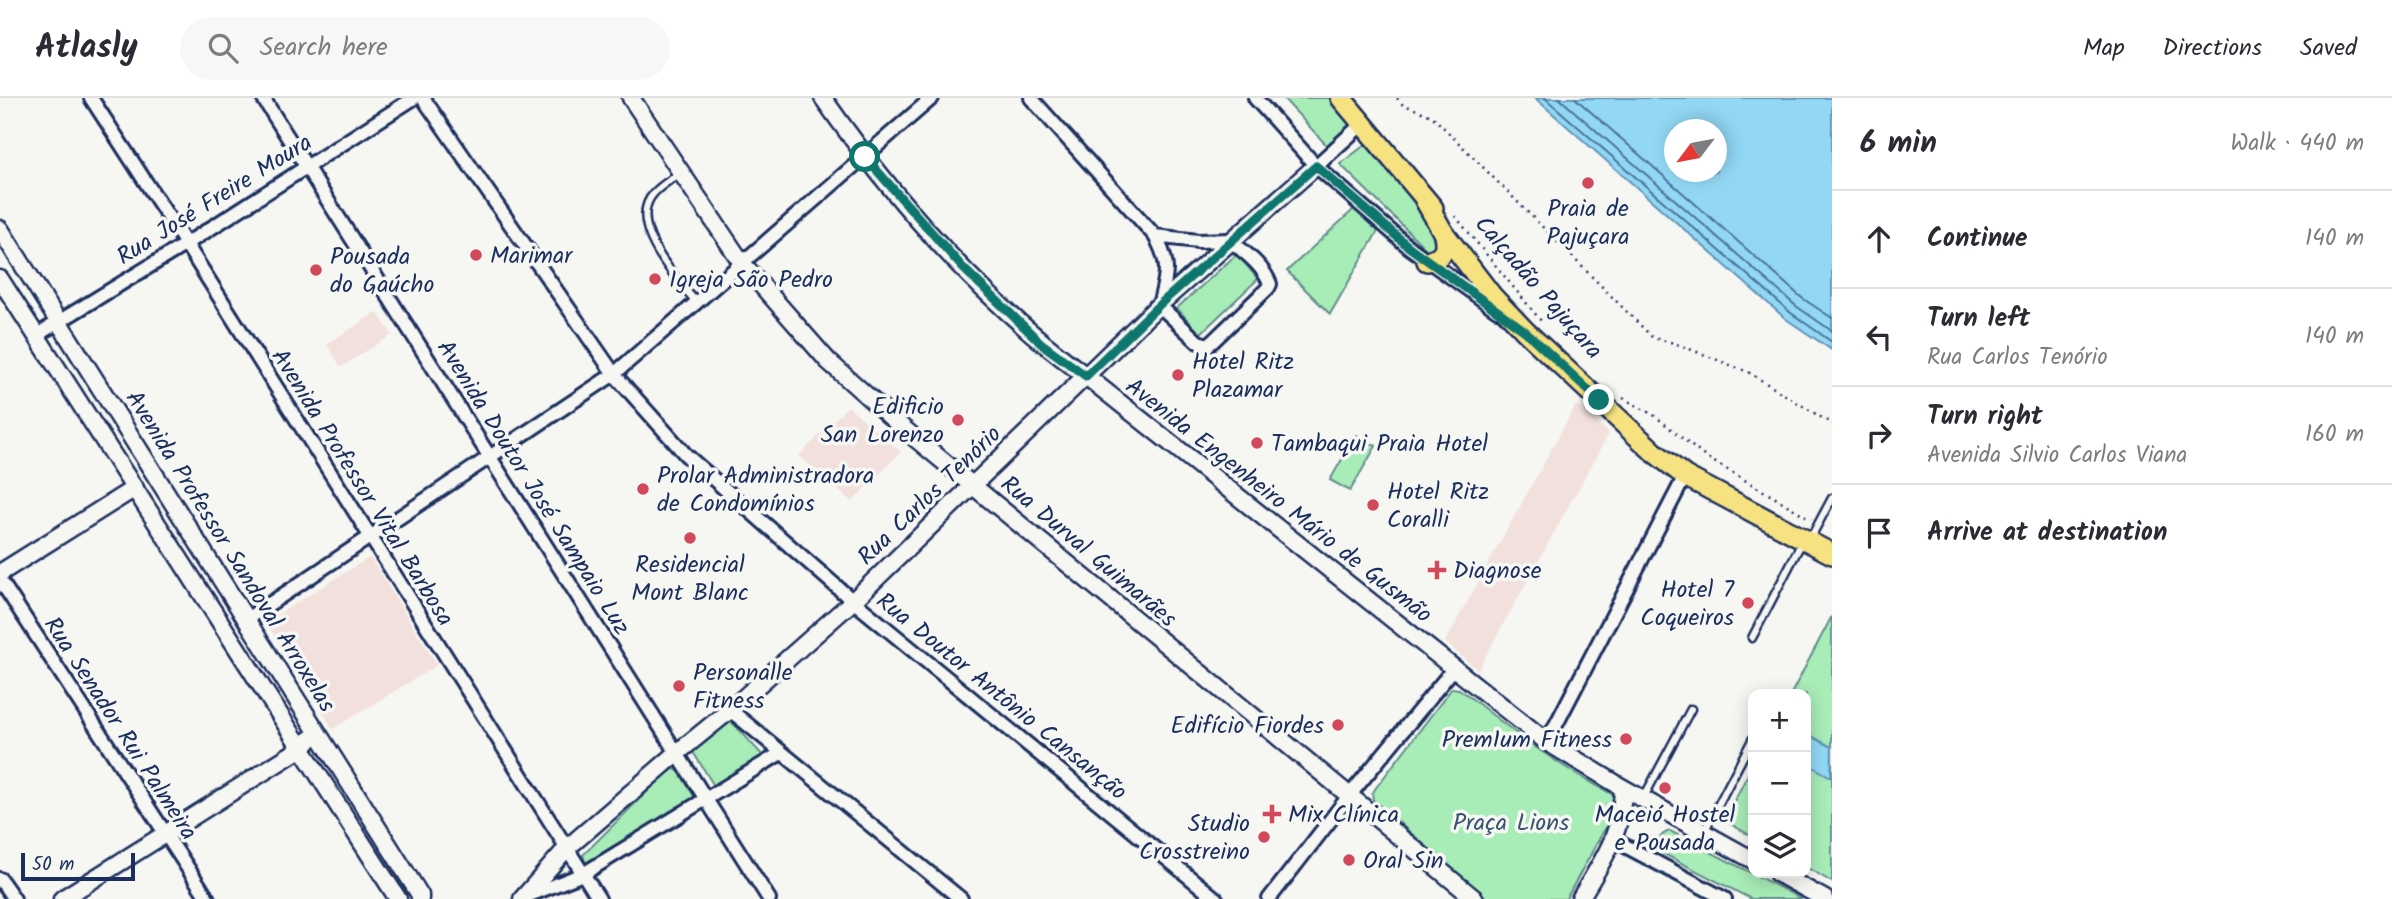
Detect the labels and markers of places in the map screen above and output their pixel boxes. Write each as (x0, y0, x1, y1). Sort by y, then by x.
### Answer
marker: Praia de Pajuçara (1580, 175, 1596, 191)
place label: Praia de Pajuçara (1546, 190, 1630, 257)
place label: Marimar (490, 237, 574, 276)
place label: Pousada do Gaúcho (330, 238, 434, 305)
marker: Marimar (468, 247, 484, 263)
place label: Igreja São Pedro (669, 261, 833, 300)
marker: Pousada do Gaúcho (308, 262, 324, 278)
marker: Igreja São Pedro (647, 271, 663, 287)
place label: Hotel Ritz Plazamar (1192, 343, 1294, 410)
marker: Hotel Ritz Plazamar (1170, 367, 1186, 383)
place label: Edificio San Lorenzo (821, 388, 944, 455)
marker: Edificio San Lorenzo (950, 412, 966, 428)
place label: Tambaqui Praia Hotel (1271, 425, 1488, 464)
marker: Tambaqui Praia Hotel (1249, 435, 1265, 451)
place label: Prolar Administradora de Condomínios (657, 457, 874, 524)
place label: Hotel Ritz Coralli (1387, 473, 1489, 540)
marker: Prolar Administradora de Condomínios (635, 481, 651, 497)
marker: Hotel Ritz Coralli (1365, 497, 1381, 513)
marker: Residencial Mont Blanc (682, 530, 698, 546)
place label: Residencial Mont Blanc (631, 546, 749, 613)
place label: Diagnose (1453, 552, 1542, 591)
marker: Diagnose (1427, 560, 1447, 580)
place label: Hotel 7 Coqueiros (1640, 571, 1735, 638)
marker: Hotel 7 Coqueiros (1740, 595, 1756, 611)
place label: Personalle Fitness (693, 654, 793, 721)
marker: Personalle Fitness (671, 678, 687, 694)
place label: Edifício Fiordes (1171, 707, 1324, 746)
marker: Edifício Fiordes (1330, 717, 1346, 733)
place label: Prem1um Fitness (1442, 721, 1612, 760)
marker: Prem1um Fitness (1618, 731, 1634, 747)
marker: Maceió Hostel e Pousada (1657, 780, 1673, 796)
place label: Mix Clínica (1288, 796, 1399, 835)
place label: Maceió Hostel e Pousada (1595, 796, 1736, 863)
marker: Mix Clínica (1262, 804, 1282, 824)
place label: Studio Crosstreino (1139, 805, 1250, 872)
marker: Studio Crosstreino (1256, 829, 1272, 845)
place label: Oral Sin (1363, 842, 1444, 881)
marker: Oral Sin (1341, 852, 1357, 868)

